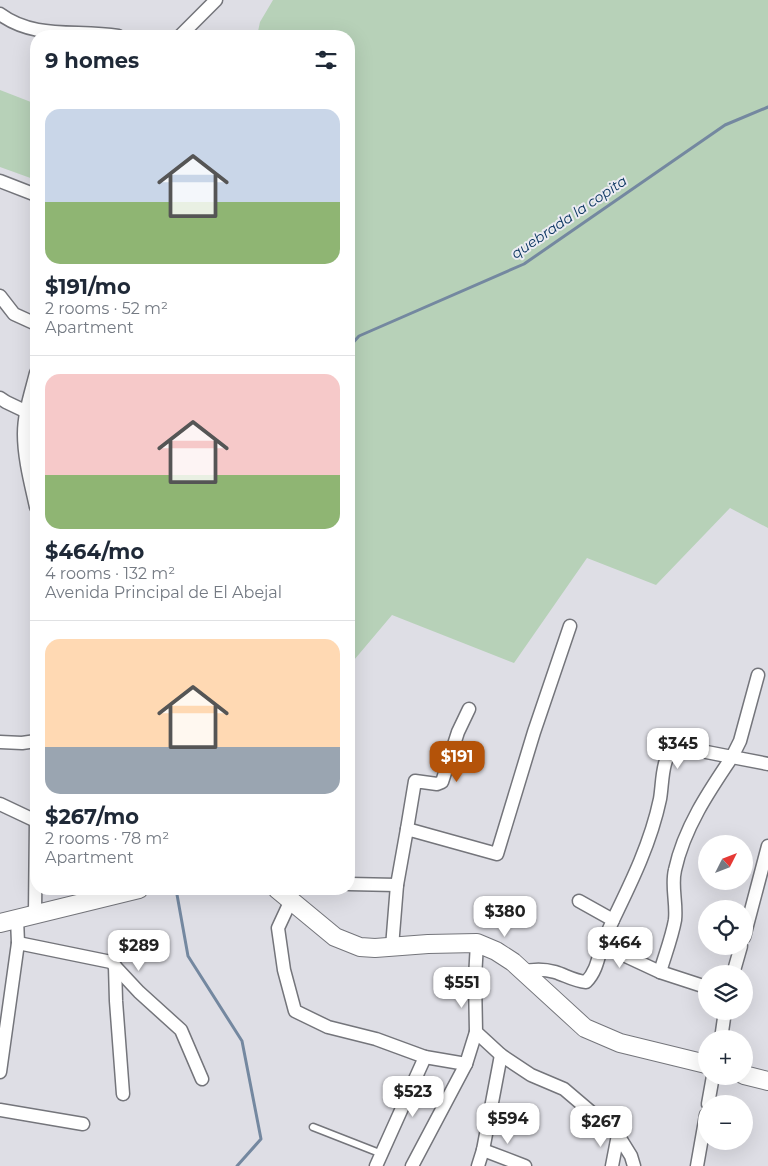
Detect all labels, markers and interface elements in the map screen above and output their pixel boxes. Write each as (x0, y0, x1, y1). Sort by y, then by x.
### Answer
icon: filters (312, 46, 340, 74)
text: 9 homes (45, 48, 139, 73)
icon: home (148, 141, 238, 231)
water label: quebrada la copita (508, 171, 630, 263)
text: $191/mo (45, 274, 131, 299)
text: 2 rooms · 52 m² (45, 299, 168, 318)
text: Apartment (45, 318, 134, 337)
icon: home (148, 407, 238, 497)
text: $464/mo (45, 539, 144, 564)
text: 4 rooms · 132 m² (45, 564, 175, 583)
text: Avenida Principal de El Abejal (45, 583, 282, 602)
icon: home (148, 672, 238, 762)
pin: $345 (648, 728, 708, 770)
text: $345 (658, 734, 698, 753)
pin: $191 (427, 740, 487, 783)
text: $191 (441, 747, 473, 766)
text: $267/mo (45, 804, 139, 829)
text: 2 rooms · 78 m² (45, 829, 169, 848)
north arrow (698, 835, 752, 890)
map controls (698, 835, 753, 1150)
text: Apartment (45, 848, 134, 867)
pin: $380 (475, 896, 535, 938)
button: locate (698, 900, 753, 955)
text: $380 (484, 902, 526, 921)
pin: $464 (590, 926, 650, 969)
pin: $289 (109, 930, 169, 972)
text: $464 (599, 933, 641, 952)
text: $289 (119, 936, 159, 955)
button: layers (698, 965, 753, 1020)
pin: $551 (432, 966, 492, 1009)
text: $551 (444, 973, 480, 992)
button: + (698, 1030, 753, 1085)
pin: $523 (383, 1076, 443, 1118)
text: $523 (394, 1082, 432, 1101)
button: − (698, 1095, 753, 1150)
pin: $594 (478, 1102, 538, 1145)
pin: $267 (571, 1106, 631, 1148)
text: $594 (488, 1109, 528, 1128)
text: $267 (581, 1112, 621, 1131)

